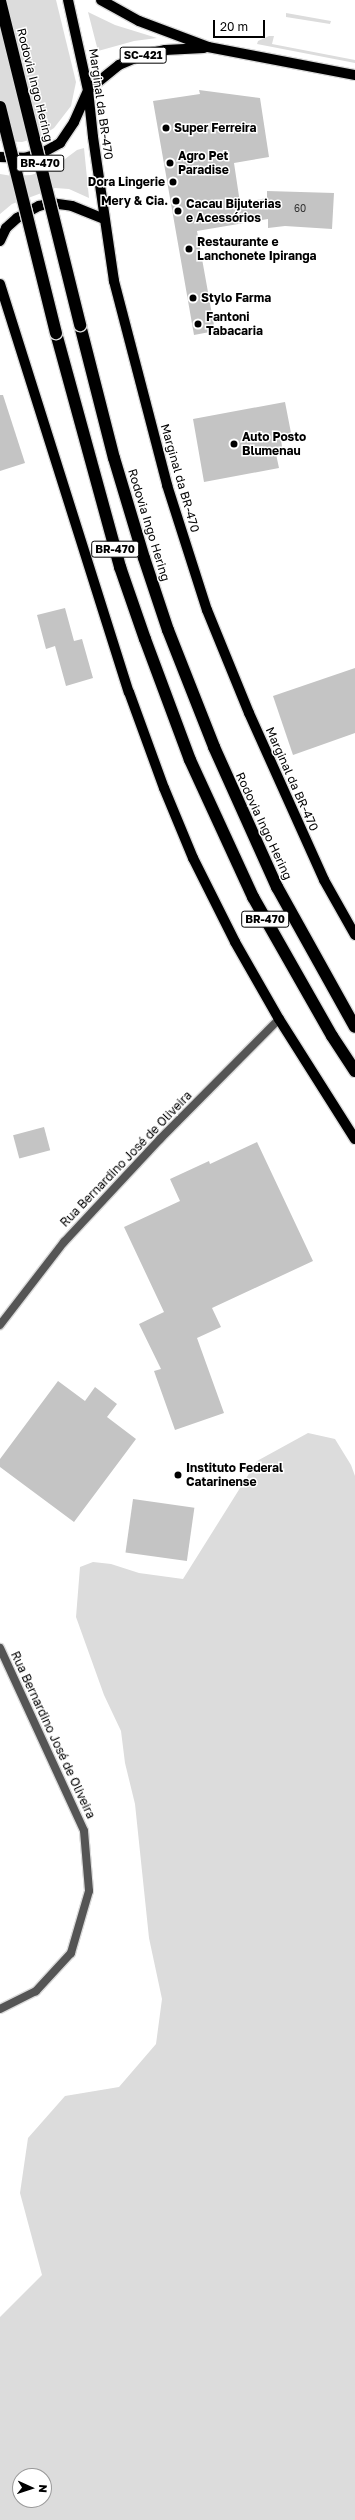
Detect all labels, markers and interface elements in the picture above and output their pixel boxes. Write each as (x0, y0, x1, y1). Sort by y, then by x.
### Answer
scale bar (215, 12, 267, 38)
text: 20 m (220, 19, 248, 34)
street label: Rodovia Ingo Hering (14, 27, 56, 143)
road number: SC-421 (119, 46, 167, 64)
street label: Marginal da BR-470 (86, 47, 116, 161)
place label: Super Ferreira (174, 121, 256, 135)
marker: Super Ferreira (161, 123, 171, 133)
place label: Agro Pet Paradise (178, 149, 229, 177)
road number: BR-470 (16, 154, 64, 172)
marker: Agro Pet Paradise (165, 158, 175, 168)
place label: Dora Lingerie (88, 175, 165, 189)
marker: Dora Lingerie (168, 177, 178, 187)
place label: Mery & Cia. (101, 194, 168, 208)
marker: Mery & Cia. (171, 196, 181, 206)
place label: Cacau Bijuterias e Acessórios (186, 197, 281, 225)
house number: 60 (294, 203, 306, 215)
marker: Cacau Bijuterias e Acessórios (173, 206, 183, 216)
place label: Restaurante e Lanchonete Ipiranga (197, 235, 317, 263)
marker: Restaurante e Lanchonete Ipiranga (184, 244, 194, 254)
place label: Stylo Farma (201, 291, 271, 305)
marker: Stylo Farma (188, 293, 198, 303)
place label: Fantoni Tabacaria (206, 310, 263, 338)
marker: Fantoni Tabacaria (193, 319, 203, 329)
street label: Marginal da BR-470 (158, 422, 202, 534)
place label: Auto Posto Blumenau (242, 430, 306, 458)
marker: Auto Posto Blumenau (229, 439, 239, 449)
street label: Rodovia Ingo Hering (125, 467, 173, 583)
road number: BR-470 (91, 540, 139, 558)
street label: Marginal da BR-470 (263, 725, 321, 833)
street label: Rodovia Ingo Hering (233, 770, 295, 882)
road number: BR-470 (241, 910, 289, 928)
street label: Rua Bernardino José de Oliveira (57, 1088, 195, 1230)
place label: Instituto Federal Catarinense (186, 1461, 283, 1489)
marker: Instituto Federal Catarinense (173, 1470, 183, 1480)
street label: Rua Bernardino José de Oliveira (8, 1649, 98, 1821)
north arrow (12, 2468, 52, 2508)
text: N (37, 2484, 50, 2493)

